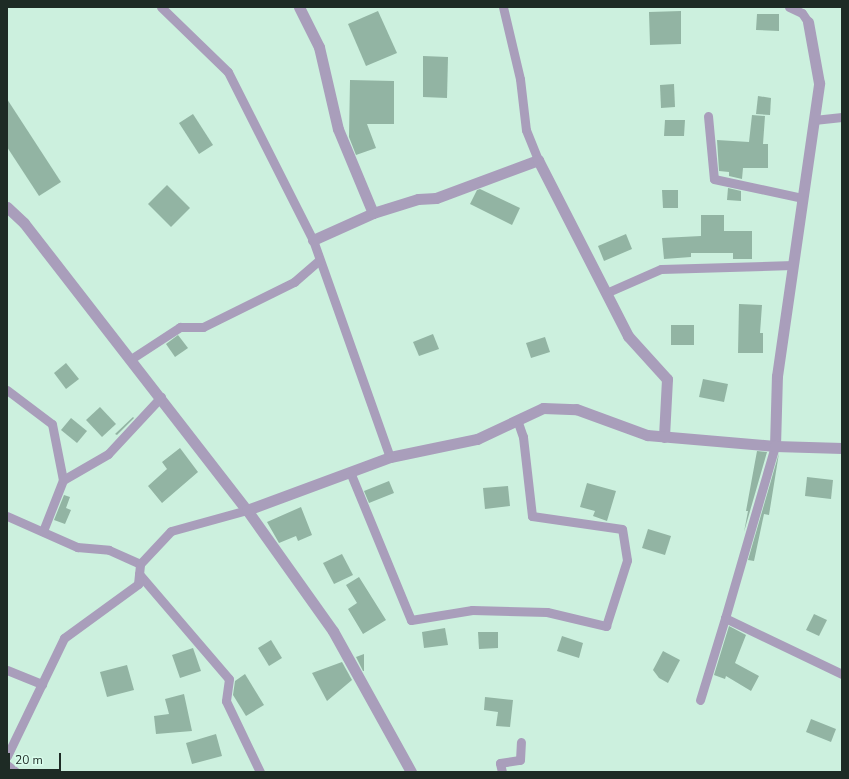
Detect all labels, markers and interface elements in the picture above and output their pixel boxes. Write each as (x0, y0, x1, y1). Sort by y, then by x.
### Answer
scale bar (10, 745, 63, 771)
text: 20 m (15, 752, 43, 768)

